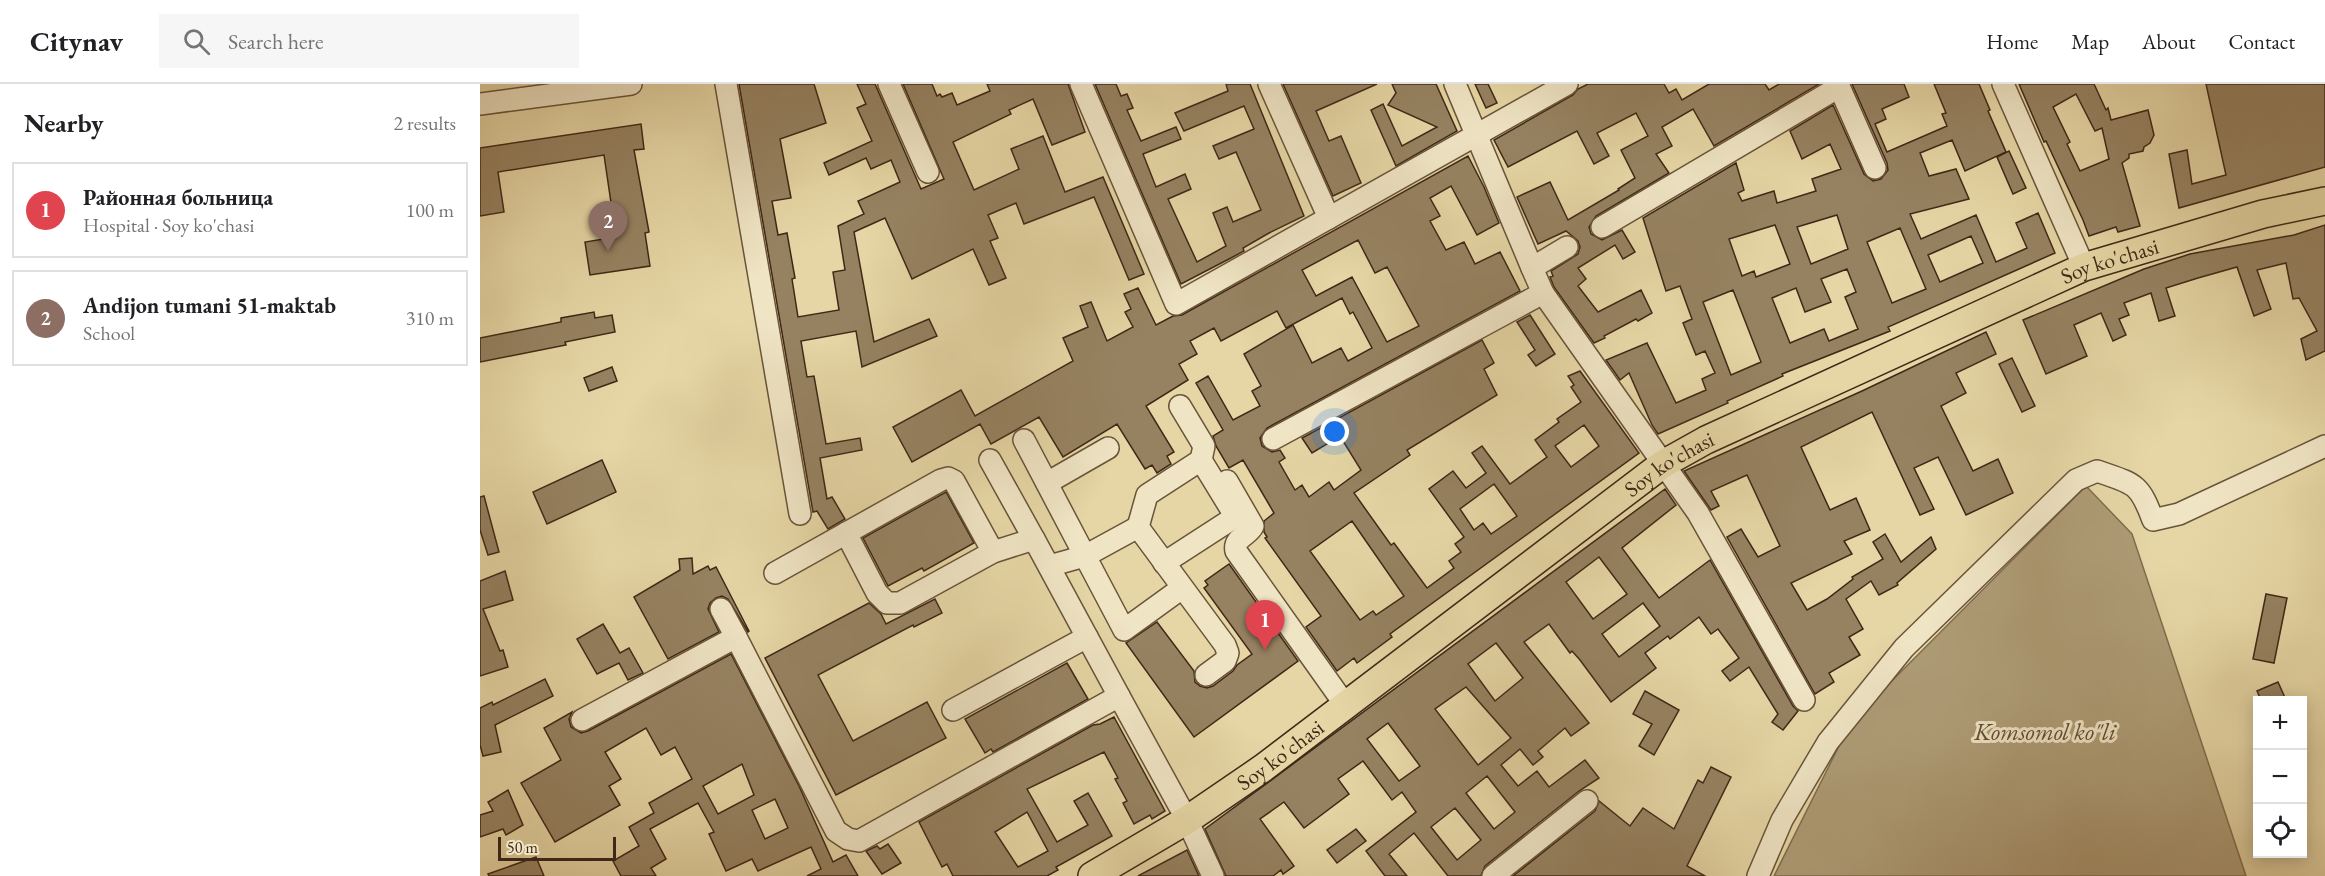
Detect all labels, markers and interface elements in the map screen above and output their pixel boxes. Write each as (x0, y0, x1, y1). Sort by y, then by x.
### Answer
search box (159, 14, 579, 68)
text: Citynav (30, 23, 123, 59)
icon: search (180, 25, 213, 58)
text: Search here (228, 27, 324, 56)
text: Home (1986, 28, 2038, 55)
text: Map (2071, 28, 2109, 55)
text: About (2142, 28, 2195, 55)
text: Contact (2228, 28, 2295, 55)
text: Nearby (24, 106, 104, 140)
text: 2 results (393, 110, 456, 136)
text: Районная больница (83, 183, 273, 212)
text: 1 (40, 197, 51, 223)
text: 100 m (406, 197, 454, 223)
pin: 2 (588, 202, 628, 251)
text: Hospital · Soy ko'chasi (83, 212, 254, 238)
street label: Soy ko'chasi (2056, 231, 2162, 290)
text: Andijon tumani 51-maktab (83, 291, 336, 320)
text: 2 (40, 305, 51, 331)
text: 310 m (406, 305, 454, 331)
text: School (83, 320, 135, 346)
your location (1320, 417, 1349, 446)
street label: Soy ko'chasi (1618, 424, 1718, 503)
pin: 1 (1246, 600, 1284, 650)
map controls (2253, 696, 2307, 858)
button: + (2253, 696, 2307, 750)
street label: Soy ko'chasi (1231, 713, 1330, 797)
water label: Komsomol ko"li (1973, 716, 2117, 747)
button: − (2253, 750, 2307, 804)
button: locate (2253, 804, 2307, 858)
scale bar (498, 834, 616, 862)
text: 50 m (507, 837, 538, 858)

